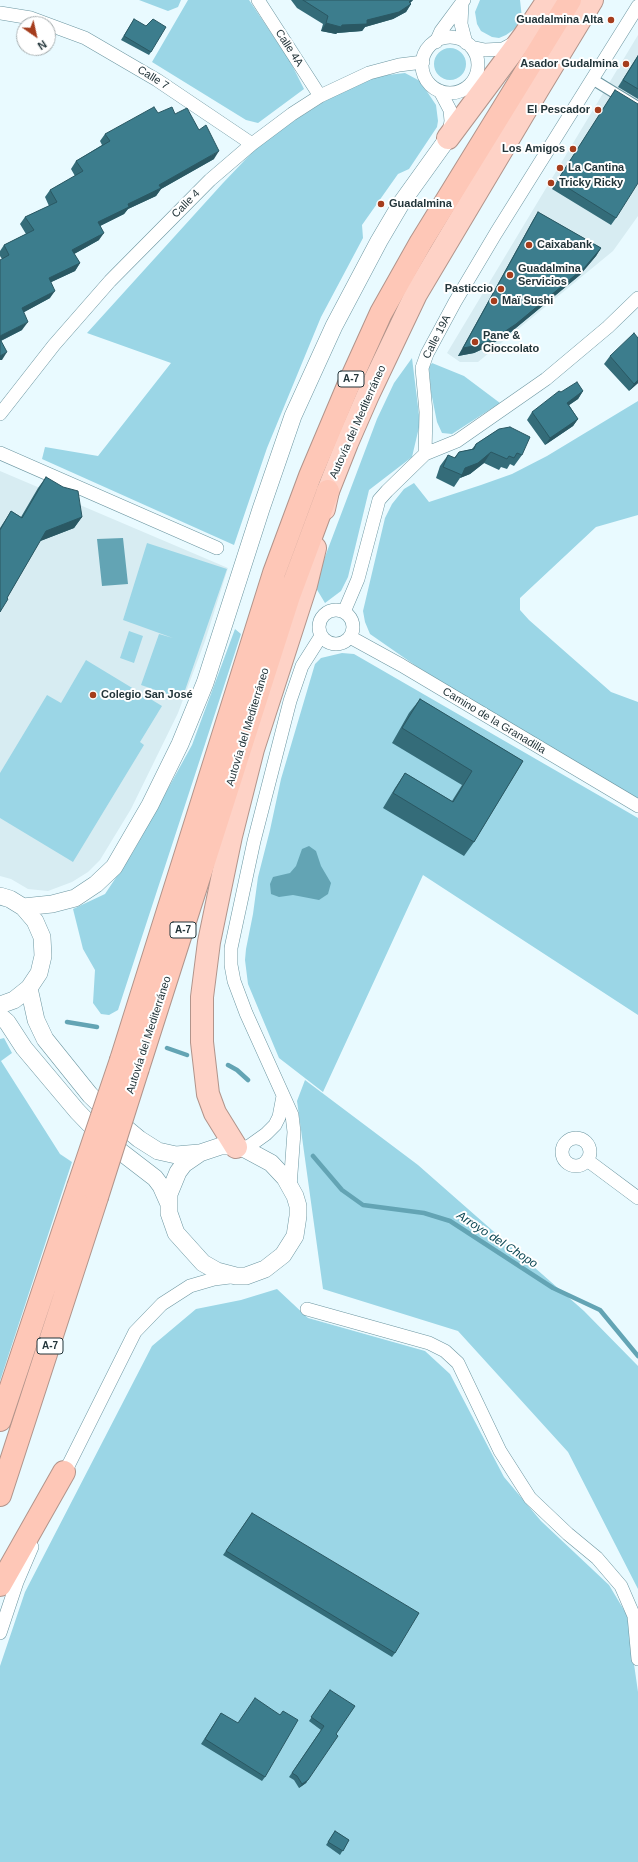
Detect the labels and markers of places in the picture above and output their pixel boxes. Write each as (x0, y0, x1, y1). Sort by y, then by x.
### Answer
place label: Guadalmina Alta (516, 13, 603, 27)
marker: Guadalmina Alta (606, 15, 616, 25)
place label: Asador Gudalmina (520, 57, 618, 71)
marker: Asador Gudalmina (621, 59, 631, 69)
place label: El Pescador (527, 103, 590, 117)
marker: El Pescador (593, 105, 603, 115)
place label: Los Amigos (502, 142, 565, 156)
marker: Los Amigos (568, 144, 578, 154)
place label: La Cantina (568, 161, 624, 175)
marker: La Cantina (555, 163, 565, 173)
place label: Tricky Ricky (559, 176, 623, 190)
marker: Tricky Ricky (546, 178, 556, 188)
place label: Guadalmina (389, 197, 452, 211)
marker: Guadalmina (376, 199, 386, 209)
place label: Caixabank (537, 238, 592, 252)
marker: Caixabank (524, 240, 534, 250)
place label: Guadalmina Servicios (518, 262, 581, 288)
marker: Guadalmina Servicios (505, 270, 515, 280)
place label: Pasticcio (445, 282, 493, 296)
marker: Pasticcio (496, 284, 506, 294)
place label: Maï Sushi (502, 294, 553, 308)
marker: Maï Sushi (489, 296, 499, 306)
place label: Pane & Cioccolato (483, 329, 539, 355)
marker: Pane & Cioccolato (470, 337, 480, 347)
place label: Colegio San José (101, 688, 193, 702)
marker: Colegio San José (88, 690, 98, 700)

